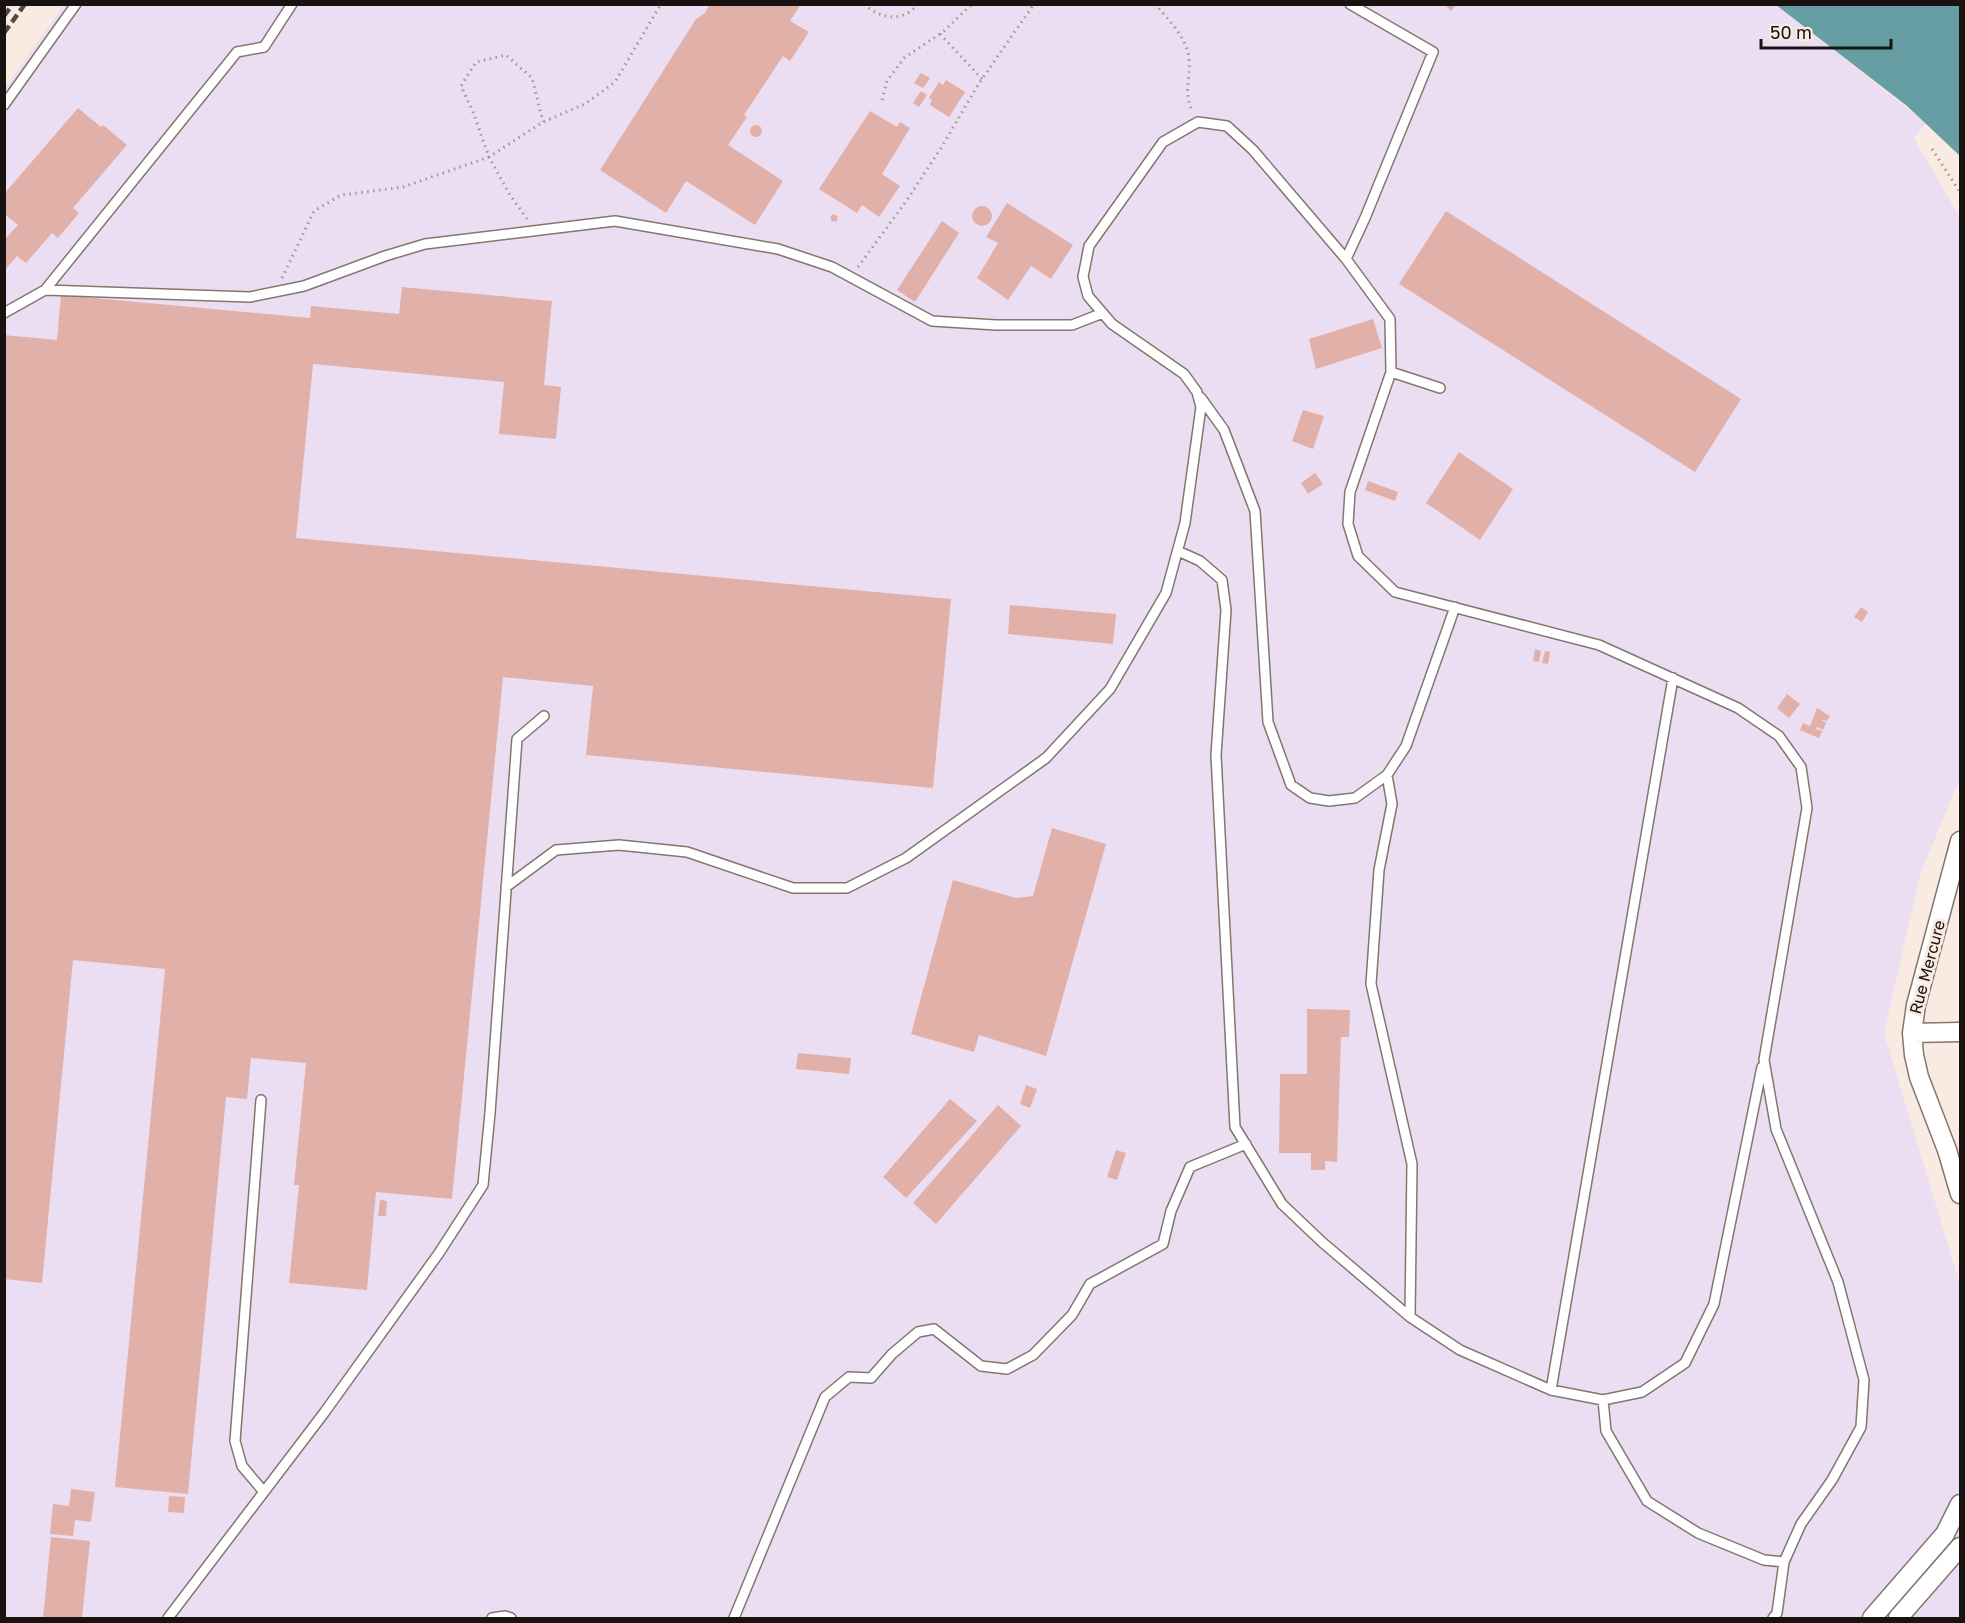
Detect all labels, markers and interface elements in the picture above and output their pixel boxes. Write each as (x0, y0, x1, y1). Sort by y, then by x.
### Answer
scale bar (1761, 12, 1892, 50)
text: 50 m (1770, 21, 1812, 43)
street label: Rue Mercure (1905, 918, 1949, 1016)

